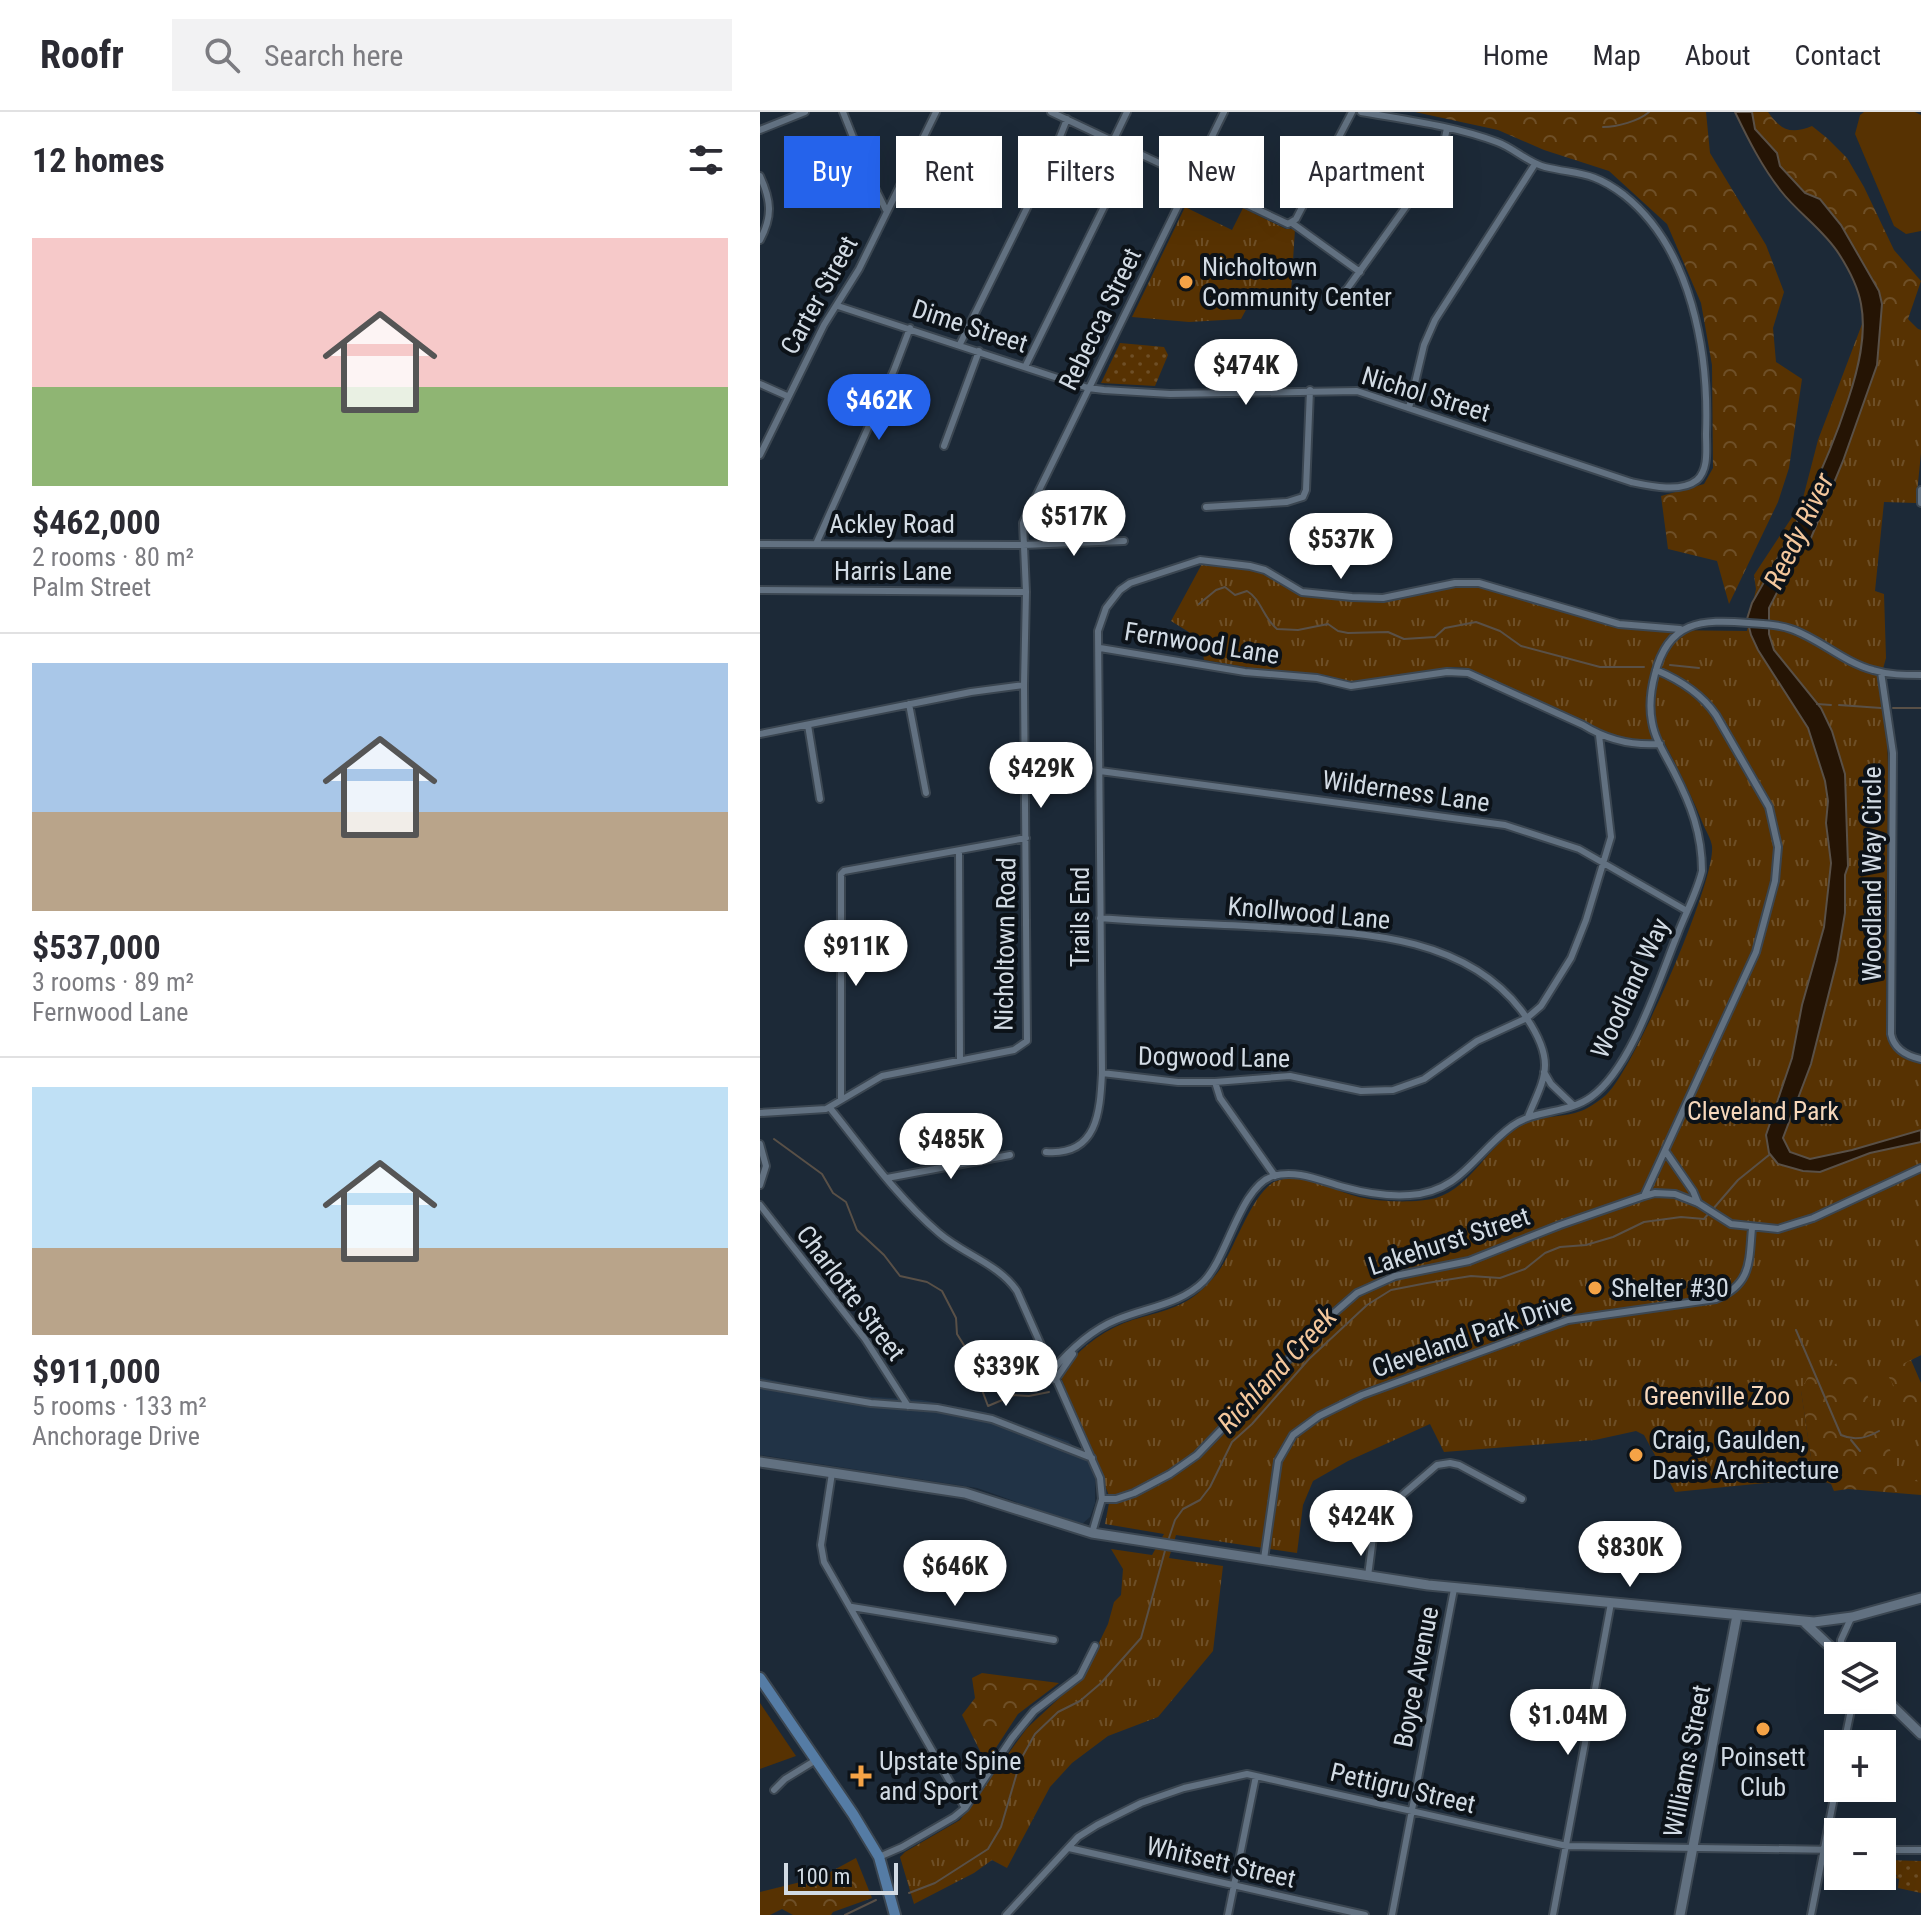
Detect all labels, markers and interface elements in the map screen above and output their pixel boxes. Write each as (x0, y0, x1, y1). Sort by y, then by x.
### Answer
search box (172, 19, 732, 91)
text: Roofr (40, 33, 124, 77)
icon: search (200, 33, 244, 77)
text: Search here (264, 38, 403, 73)
text: Home (1483, 39, 1548, 72)
text: Map (1592, 39, 1641, 72)
text: About (1685, 39, 1751, 72)
text: Contact (1795, 39, 1881, 72)
chip: Buy (784, 136, 880, 208)
chip: Rent (896, 136, 1002, 208)
chip: Filters (1018, 136, 1143, 208)
chip: New (1159, 136, 1264, 208)
chip: Apartment (1280, 136, 1453, 208)
icon: filters (684, 138, 728, 182)
text: 12 homes (32, 140, 165, 180)
street label: Carter Street (774, 231, 864, 359)
street label: Rebecca Street (1053, 243, 1147, 395)
place label: Nicholtown Community Center (1202, 252, 1392, 312)
marker: Nicholtown Community Center (1177, 273, 1195, 291)
icon: home (308, 290, 452, 434)
street label: Dime Street (909, 293, 1031, 359)
pin: $474K (1190, 339, 1302, 407)
text: $474K (1213, 350, 1279, 380)
street label: Nichol Street (1358, 360, 1494, 428)
pin: $462K (823, 374, 935, 442)
text: $462K (846, 385, 912, 415)
water label: Reedy River (1757, 467, 1841, 594)
pin: $517K (1018, 490, 1130, 558)
text: $517K (1041, 501, 1107, 531)
text: $462,000 (32, 502, 161, 542)
street label: Ackley Road (829, 509, 955, 539)
pin: $537K (1285, 513, 1397, 581)
text: $537K (1308, 524, 1374, 554)
text: 2 rooms · 80 m² (32, 542, 194, 572)
street label: Harris Lane (834, 556, 952, 586)
text: Palm Street (32, 572, 151, 602)
street label: Fernwood Lane (1122, 616, 1282, 670)
icon: home (308, 715, 452, 859)
pin: $429K (985, 742, 1097, 810)
text: $429K (1008, 753, 1074, 783)
street label: Wilderness Lane (1320, 764, 1492, 818)
street label: Woodland Way Circle (1857, 766, 1887, 982)
street label: Nicholtown Road (988, 857, 1022, 1031)
street label: Trails End (1065, 867, 1095, 967)
street label: Knollwood Lane (1227, 891, 1391, 935)
street label: Woodland Way (1585, 913, 1676, 1063)
pin: $911K (800, 920, 912, 988)
text: $537,000 (32, 927, 161, 967)
text: $911K (823, 931, 889, 961)
text: 3 rooms · 89 m² (32, 967, 194, 997)
text: Fernwood Lane (32, 997, 188, 1027)
street label: Dogwood Lane (1138, 1041, 1290, 1073)
park label: Cleveland Park (1687, 1096, 1839, 1126)
pin: $485K (895, 1113, 1007, 1181)
text: $485K (918, 1124, 984, 1154)
icon: home (308, 1139, 452, 1283)
street label: Lakehurst Street (1364, 1201, 1534, 1281)
street label: Charlotte Street (791, 1220, 911, 1366)
place label: Shelter #30 (1611, 1273, 1729, 1303)
marker: Shelter #30 (1586, 1279, 1604, 1297)
street label: Cleveland Park Drive (1368, 1287, 1576, 1383)
water label: Richland Creek (1210, 1300, 1344, 1440)
pin: $339K (950, 1340, 1062, 1408)
text: $911,000 (32, 1351, 161, 1391)
text: $339K (973, 1351, 1039, 1381)
park label: Greenville Zoo (1644, 1381, 1790, 1411)
text: 5 rooms · 133 m² (32, 1391, 207, 1421)
text: Anchorage Drive (32, 1421, 200, 1451)
place label: Craig, Gaulden, Davis Architecture (1652, 1425, 1839, 1485)
marker: Craig, Gaulden, Davis Architecture (1627, 1446, 1645, 1464)
pin: $424K (1305, 1490, 1417, 1558)
text: $424K (1328, 1501, 1394, 1531)
pin: $830K (1574, 1521, 1686, 1589)
text: $830K (1597, 1532, 1663, 1562)
pin: $646K (899, 1540, 1011, 1608)
text: $646K (922, 1551, 988, 1581)
street label: Boyce Avenue (1388, 1604, 1444, 1750)
map controls (1824, 1642, 1896, 1890)
button: layers (1824, 1642, 1896, 1714)
street label: Williams Street (1658, 1682, 1716, 1840)
pin: $1.04M (1503, 1689, 1633, 1757)
text: $1.04M (1528, 1700, 1608, 1730)
marker: Poinsett Club (1754, 1720, 1772, 1738)
button: + (1824, 1730, 1896, 1802)
place label: Poinsett Club (1720, 1742, 1806, 1802)
place label: Upstate Spine and Sport (879, 1746, 1021, 1806)
street label: Pettigru Street (1328, 1757, 1478, 1819)
marker: Upstate Spine and Sport (850, 1765, 872, 1787)
button: − (1824, 1818, 1896, 1890)
street label: Whitsett Street (1143, 1830, 1299, 1894)
scale bar (784, 1859, 898, 1895)
text: 100 m (796, 1864, 850, 1889)

